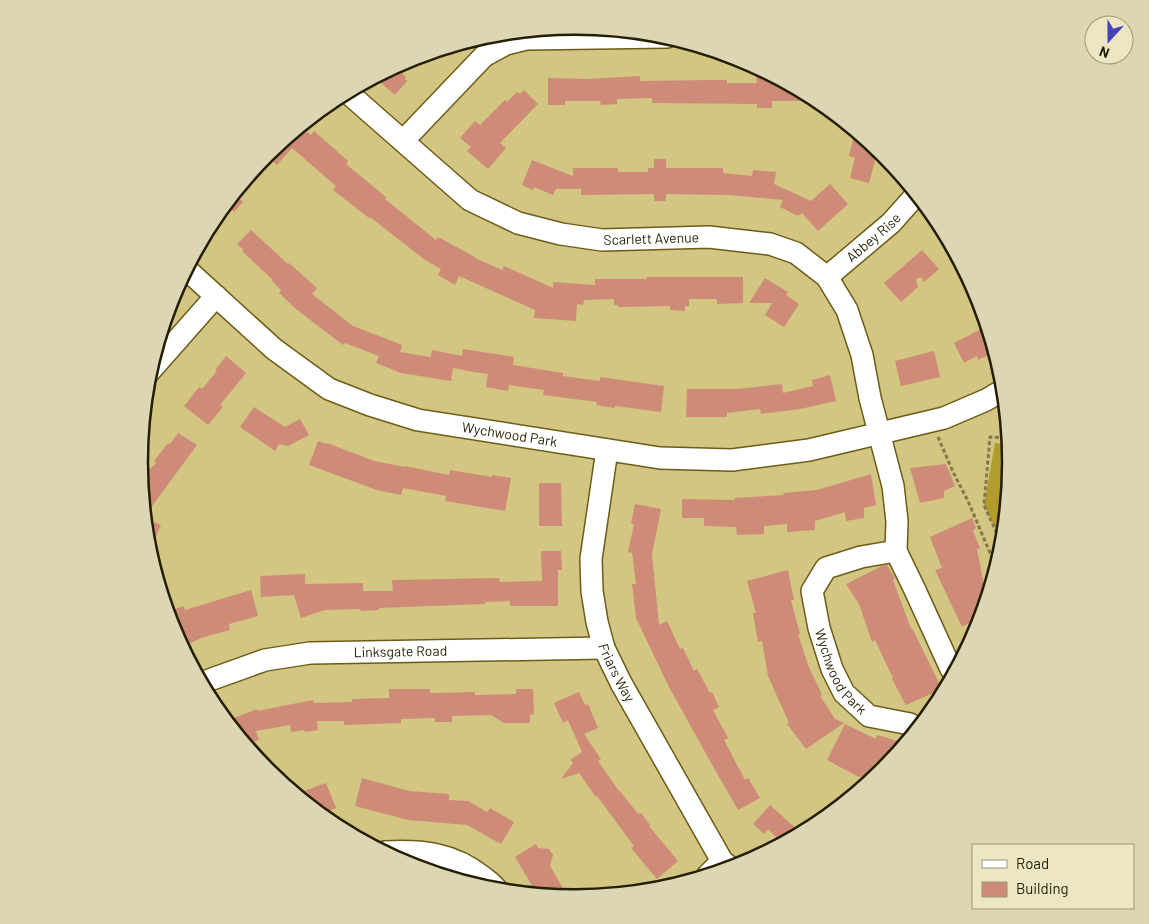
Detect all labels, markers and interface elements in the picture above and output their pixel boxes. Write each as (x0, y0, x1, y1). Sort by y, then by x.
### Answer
north arrow (1084, 15, 1134, 65)
text: N (1097, 43, 1112, 62)
street label: Abbey Rise (842, 209, 904, 265)
street label: Scarlett Avenue (603, 228, 699, 248)
street label: Wychwood Park (461, 418, 559, 450)
street label: Wychwood Park (812, 626, 870, 718)
street label: Linksgate Road (354, 642, 447, 660)
street label: Friars Way (595, 642, 639, 705)
legend (972, 844, 1134, 909)
text: Road (1016, 854, 1049, 872)
text: Building (1016, 879, 1069, 897)

